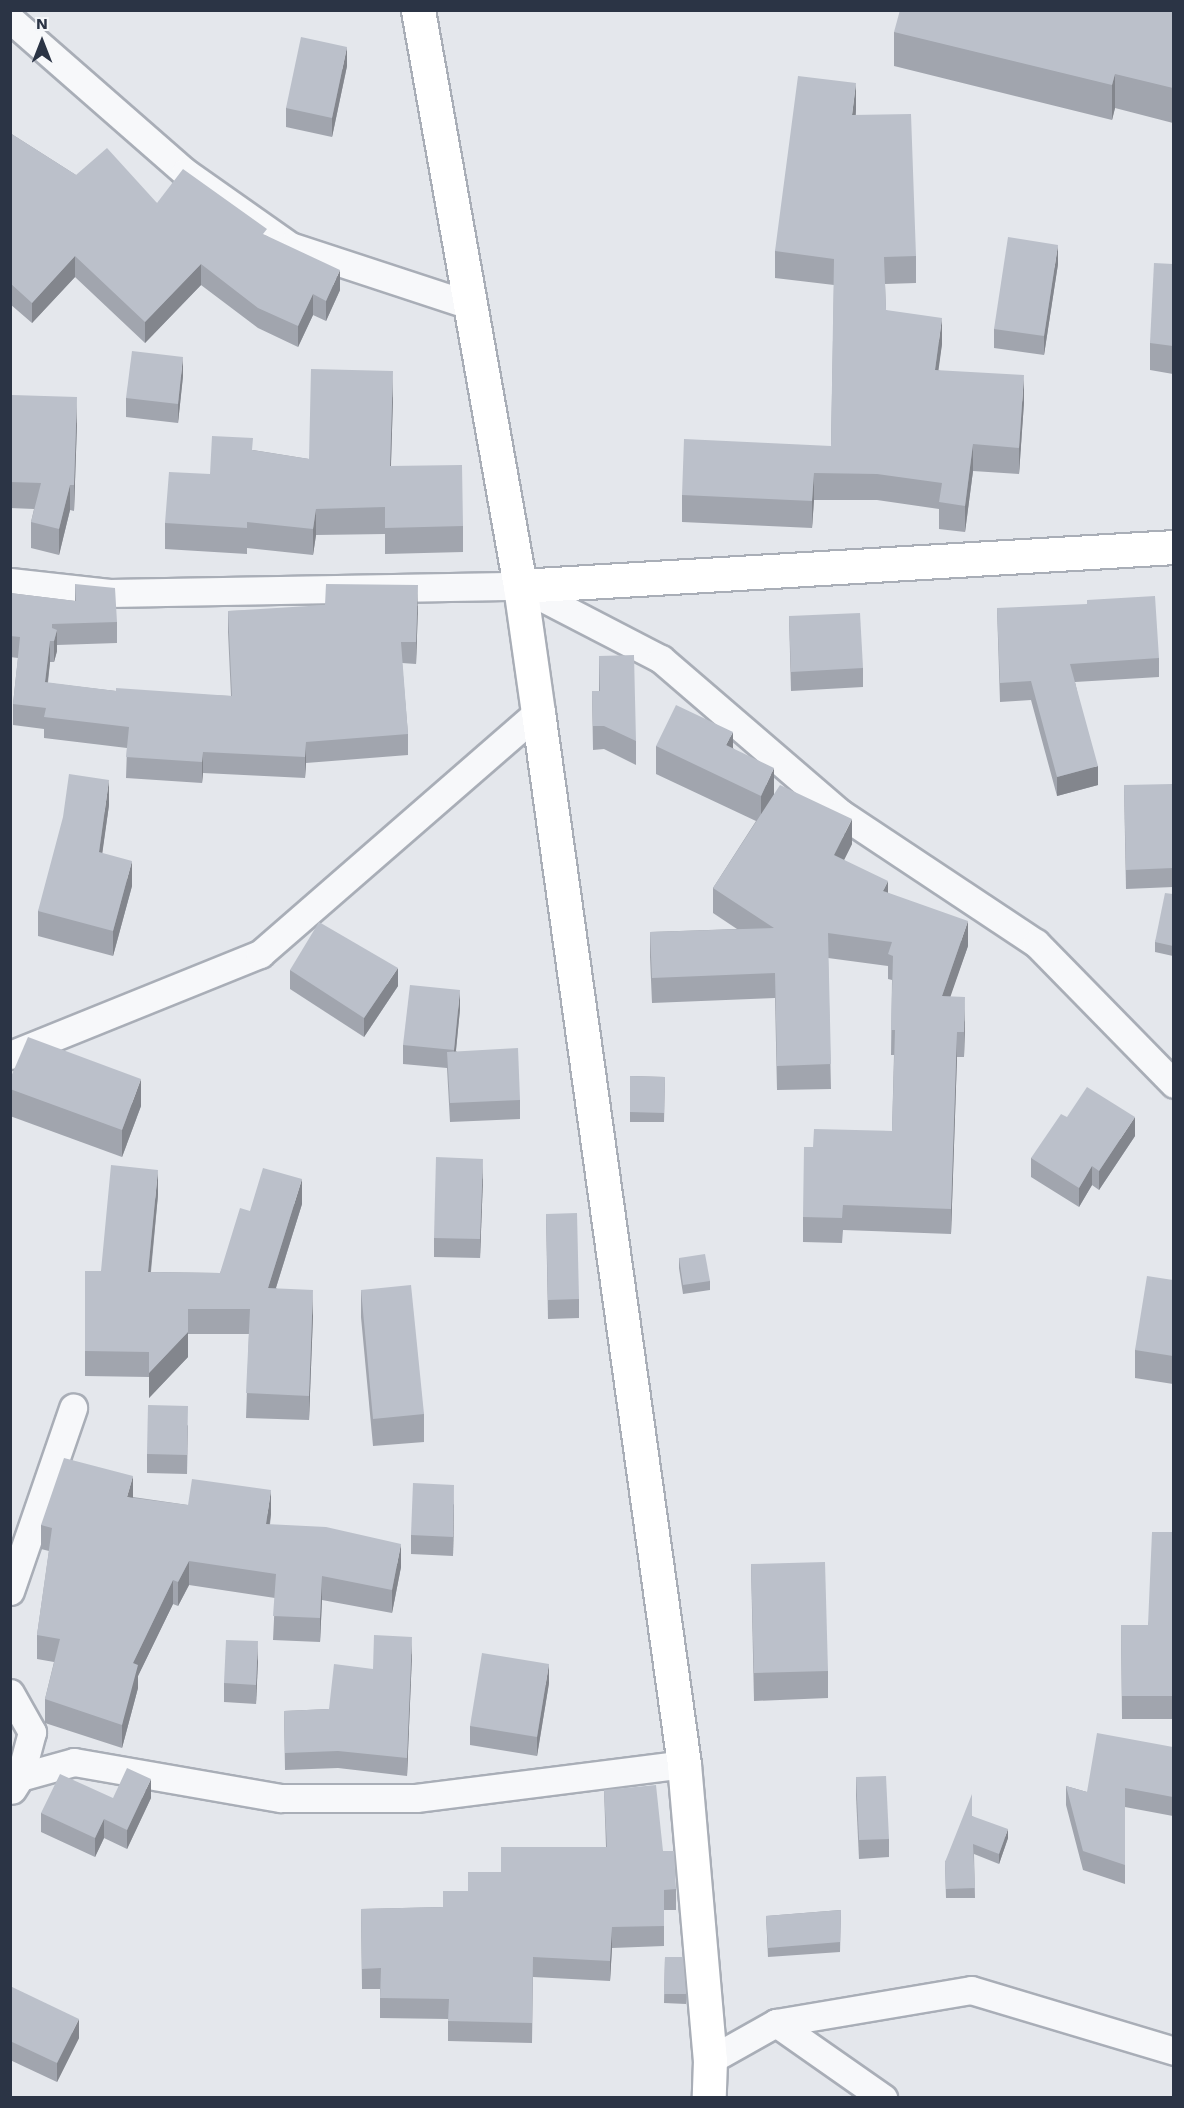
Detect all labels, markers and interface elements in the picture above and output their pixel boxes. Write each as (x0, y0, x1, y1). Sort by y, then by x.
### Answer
north arrow (12, 12, 72, 72)
text: N (36, 14, 48, 33)

